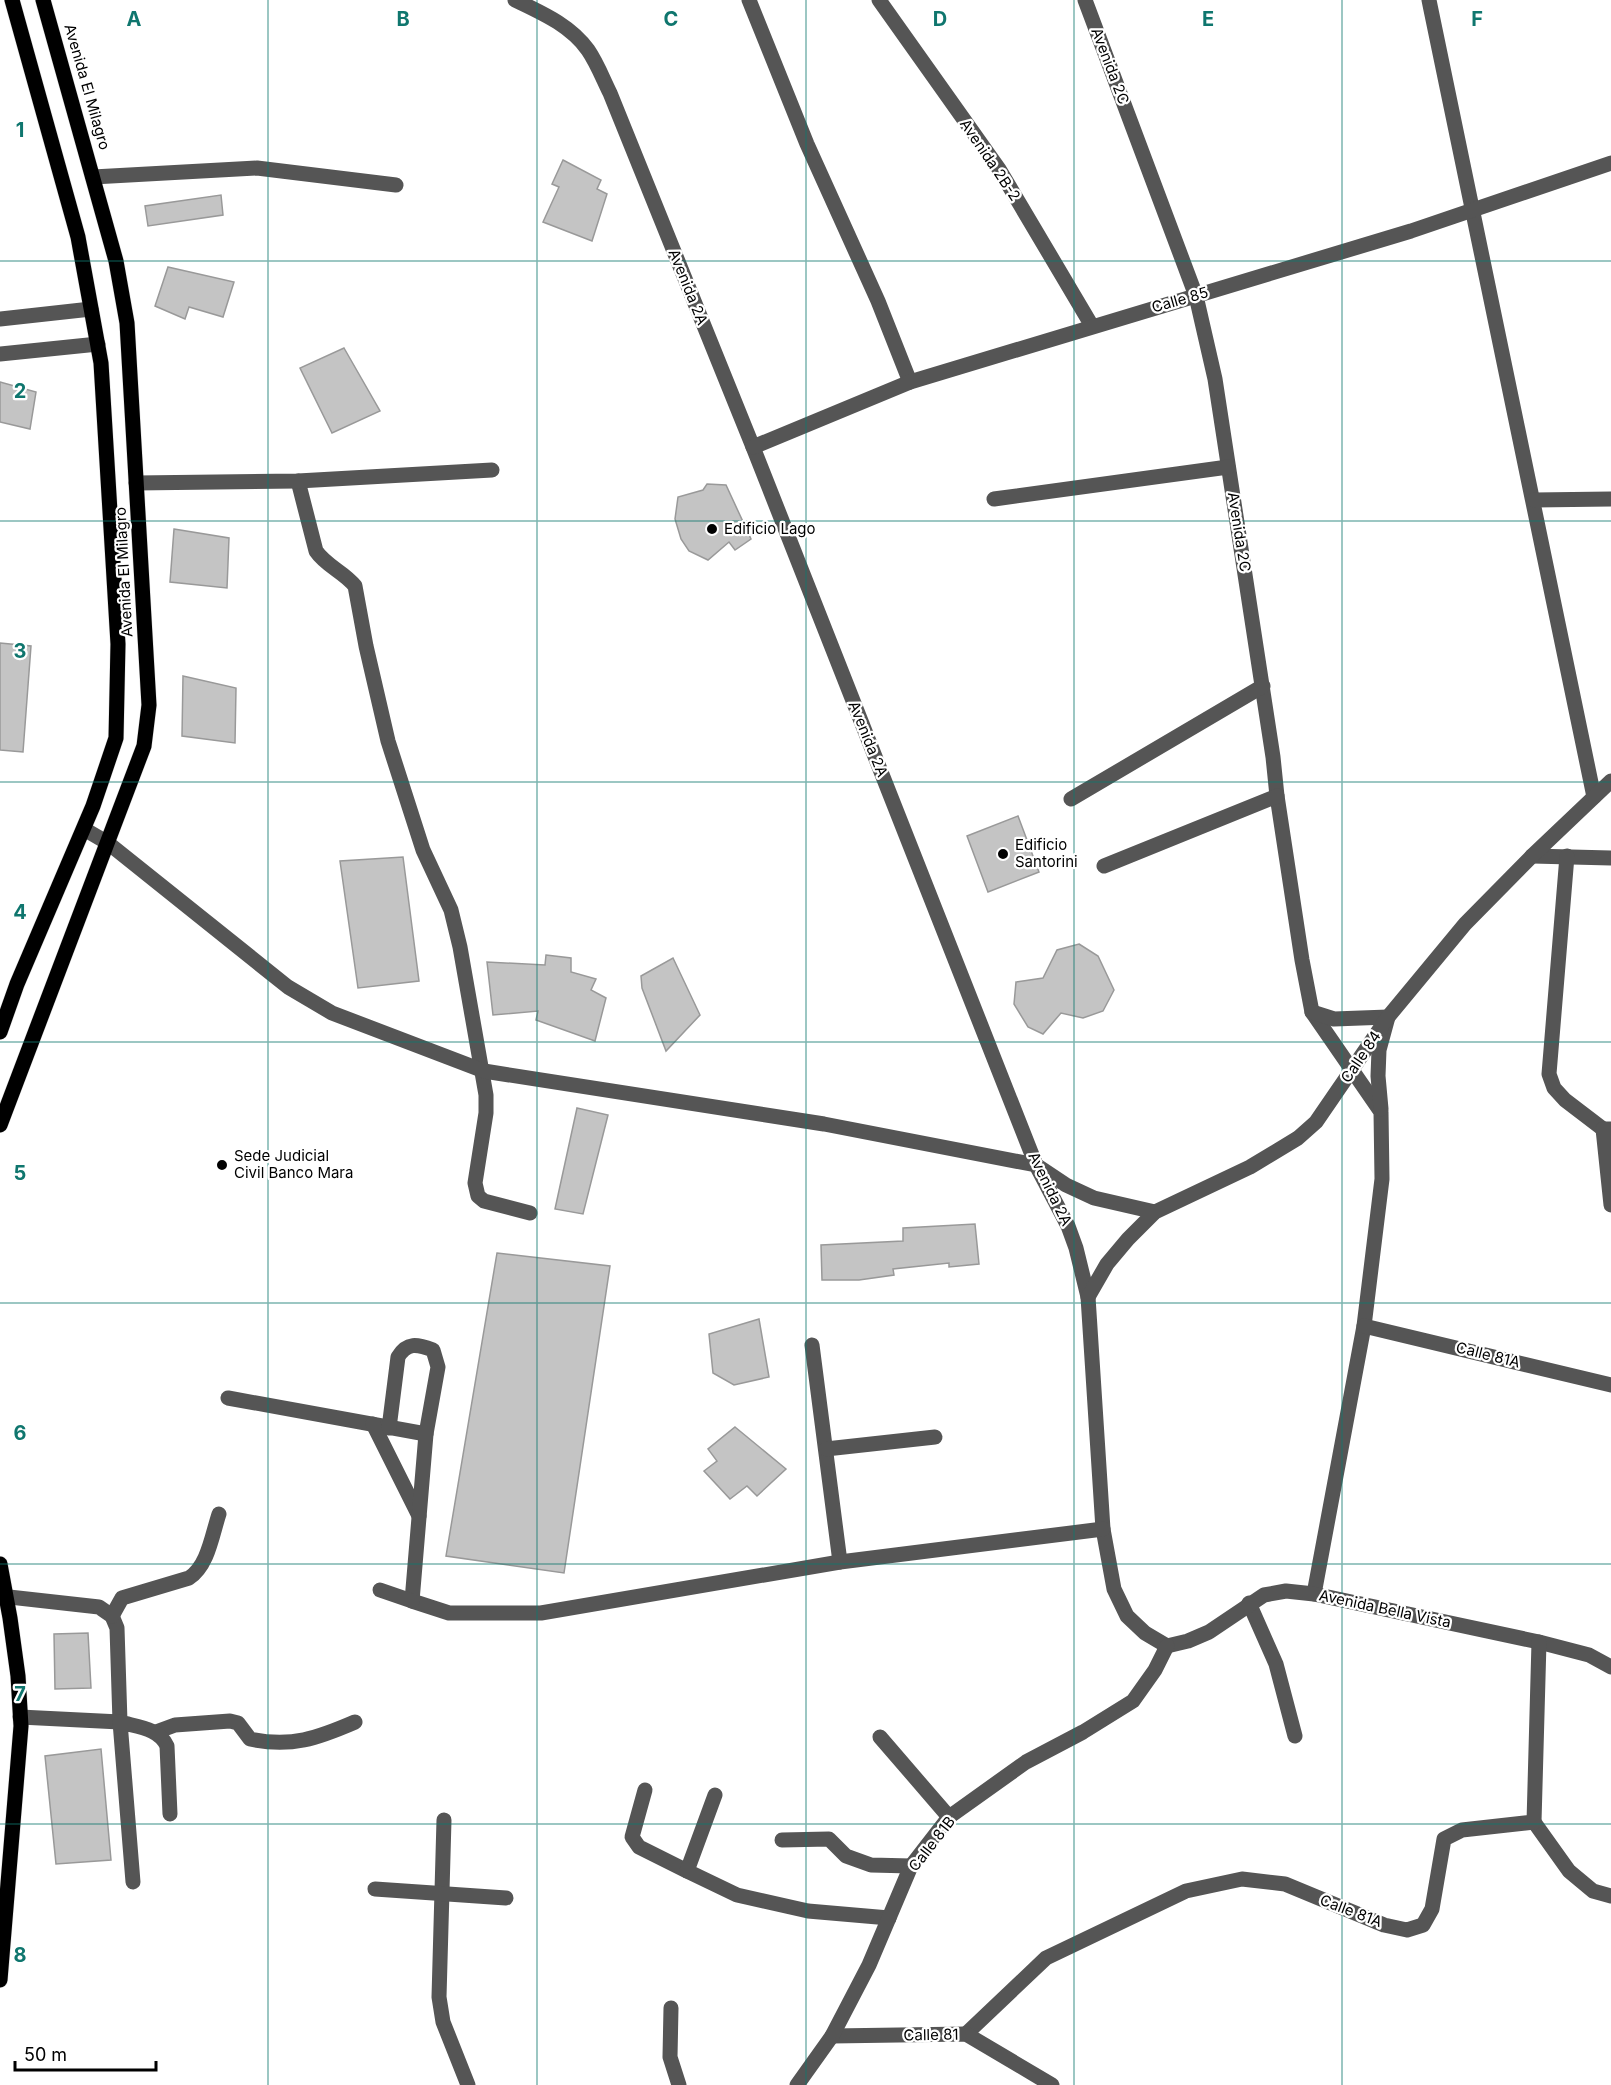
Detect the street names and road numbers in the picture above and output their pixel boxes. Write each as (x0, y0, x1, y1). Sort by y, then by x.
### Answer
street label: Avenida El Milagro (60, 22, 115, 152)
street label: Avenida 2C (1087, 25, 1134, 107)
street label: Avenida 2B-2 (956, 115, 1025, 204)
street label: Avenida 2A (665, 246, 712, 327)
street label: Calle 85 (1149, 282, 1210, 317)
street label: Avenida 2C (1224, 491, 1255, 573)
street label: Avenida El Milagro (111, 506, 136, 638)
street label: Avenida 2A (845, 698, 892, 779)
street label: Calle 84 (1336, 1027, 1385, 1086)
street label: Avenida 2A (1024, 1149, 1077, 1229)
street label: Calle 81A (1454, 1337, 1522, 1372)
street label: Avenida Bella Vista (1317, 1585, 1453, 1632)
street label: Calle 81B (904, 1812, 959, 1875)
street label: Calle 81A (1317, 1890, 1385, 1931)
street label: Calle 81 (903, 2025, 959, 2044)

